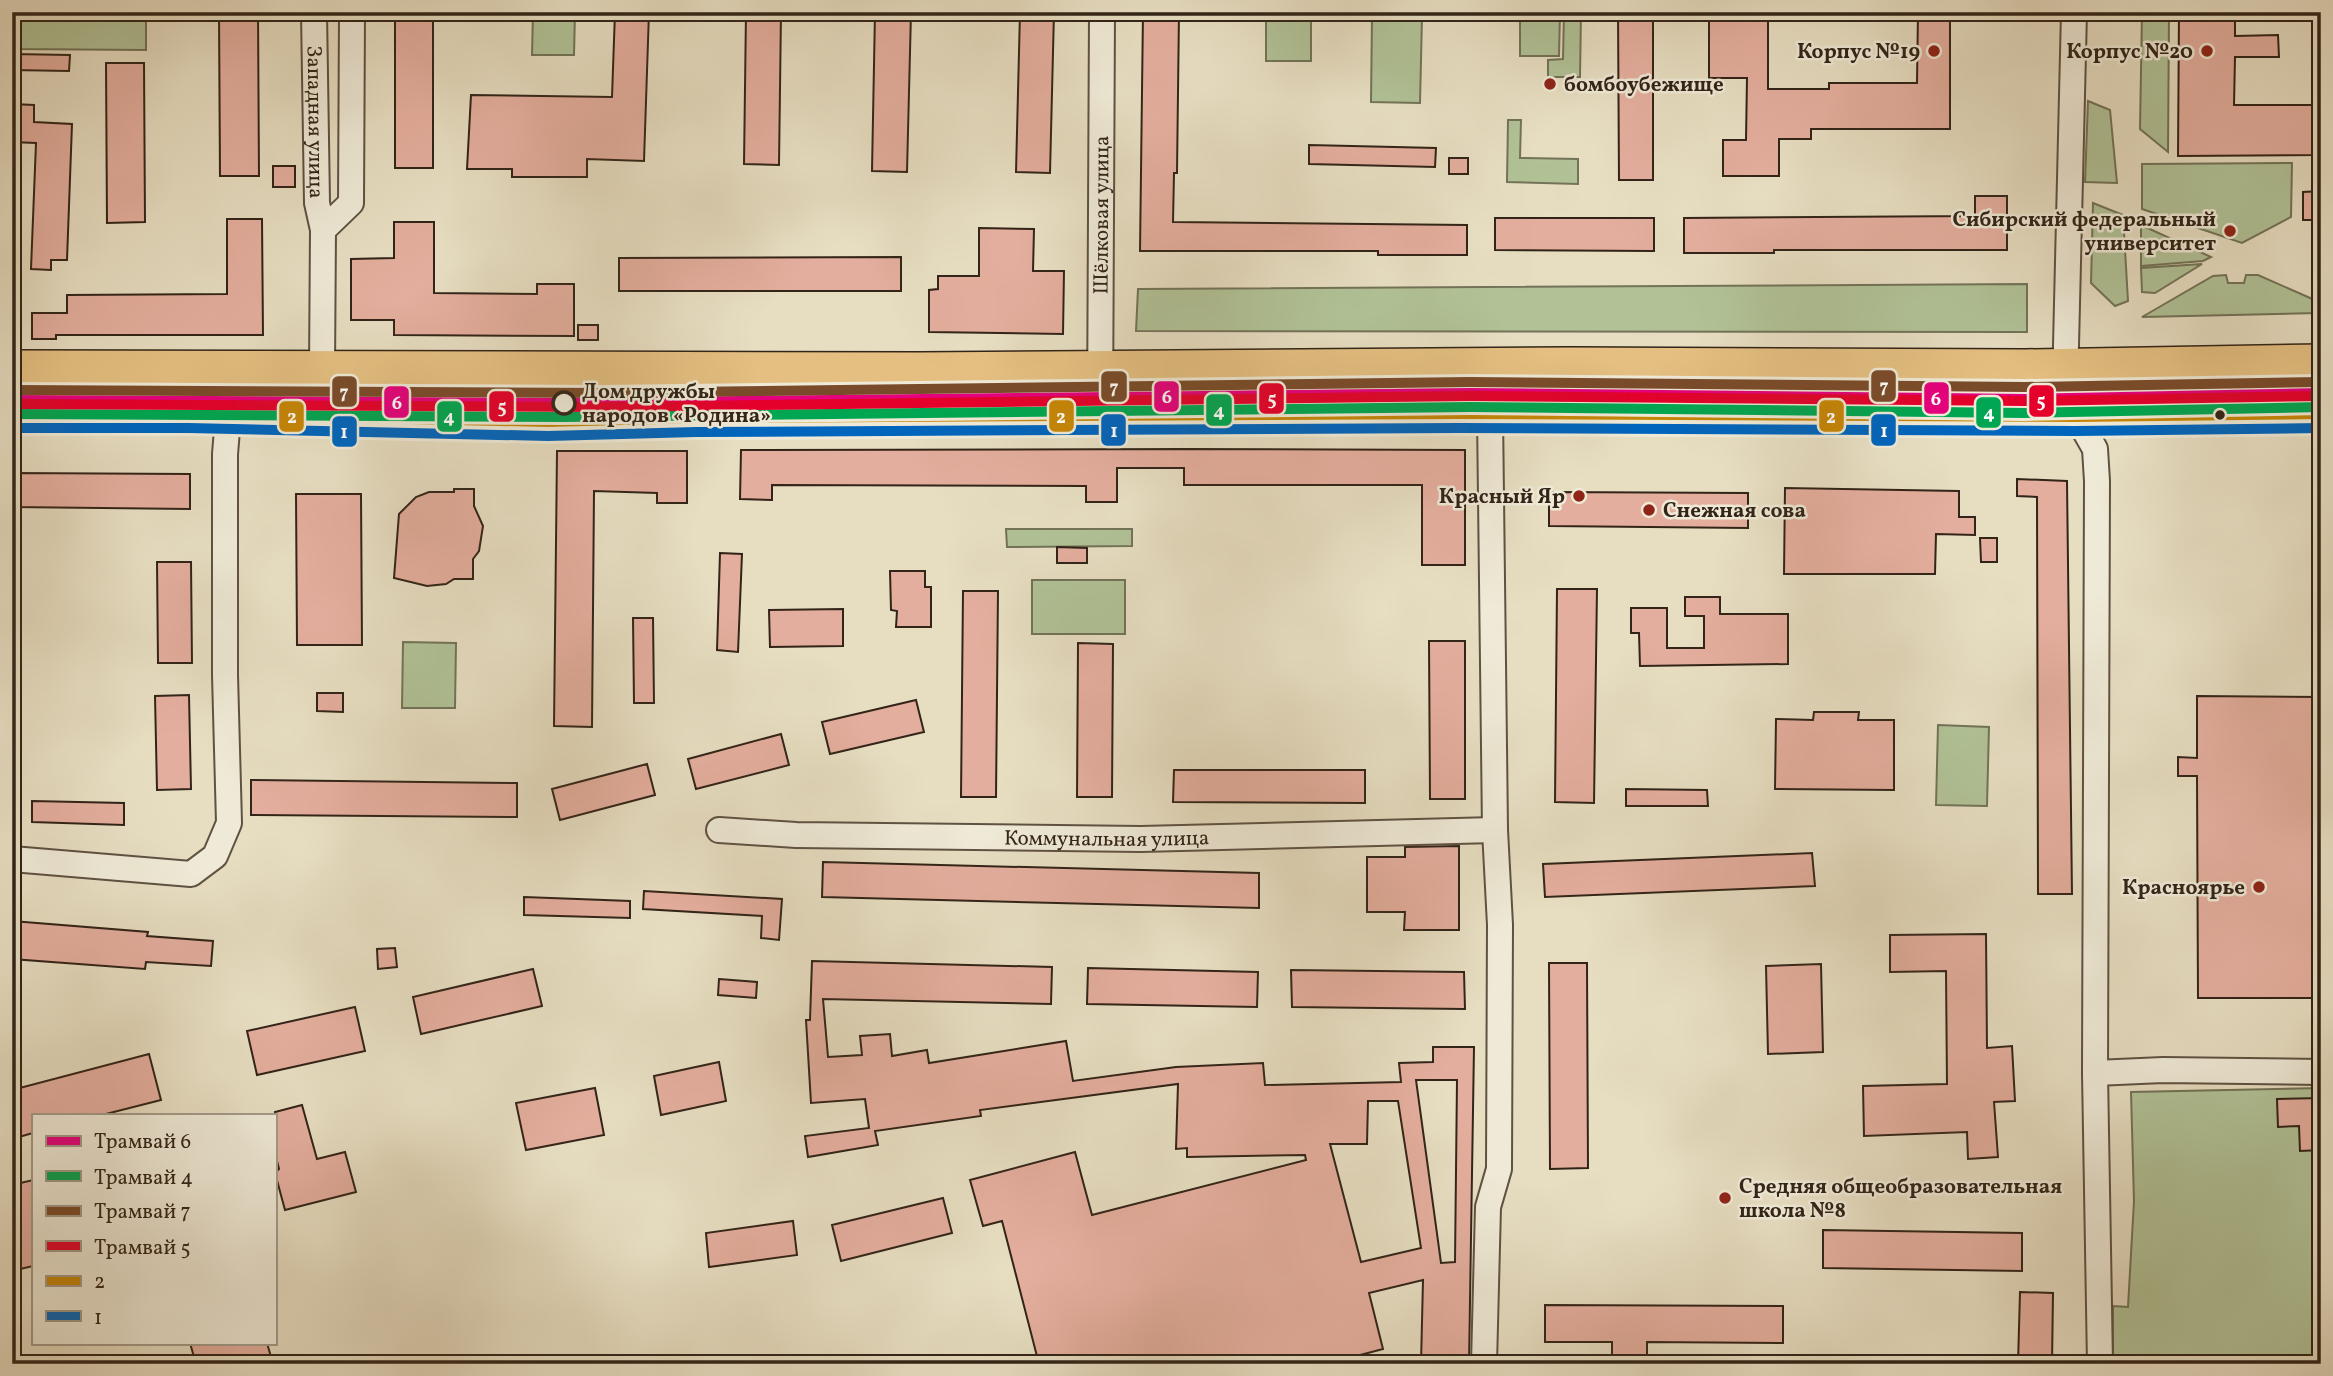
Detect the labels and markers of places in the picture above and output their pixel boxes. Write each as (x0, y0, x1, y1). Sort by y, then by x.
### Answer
place label: Корпус №19 (1797, 38, 1920, 67)
place label: Корпус №20 (2066, 38, 2193, 67)
marker: Корпус №19 (1926, 43, 1942, 59)
marker: Корпус №20 (2199, 43, 2215, 59)
place label: бомбоубежище (1564, 71, 1724, 100)
marker: бомбоубежище (1542, 76, 1558, 92)
place label: Сибирский федеральный университет (1953, 206, 2216, 259)
marker: Сибирский федеральный университет (2222, 223, 2238, 239)
place label: Дом дружбы народов «Родина» (582, 378, 771, 431)
marker: Дом дружбы народов «Родина» (552, 391, 576, 415)
unlabelled marker (2213, 408, 2227, 422)
place label: Красный Яр (1439, 483, 1565, 512)
marker: Красный Яр (1571, 488, 1587, 504)
place label: Снежная сова (1663, 497, 1806, 526)
marker: Снежная сова (1641, 502, 1657, 518)
place label: Красноярье (2122, 874, 2245, 903)
marker: Красноярье (2251, 879, 2267, 895)
place label: Средняя общеобразовательная школа №8 (1739, 1173, 2062, 1226)
marker: Средняя общеобразовательная школа №8 (1717, 1190, 1733, 1206)

